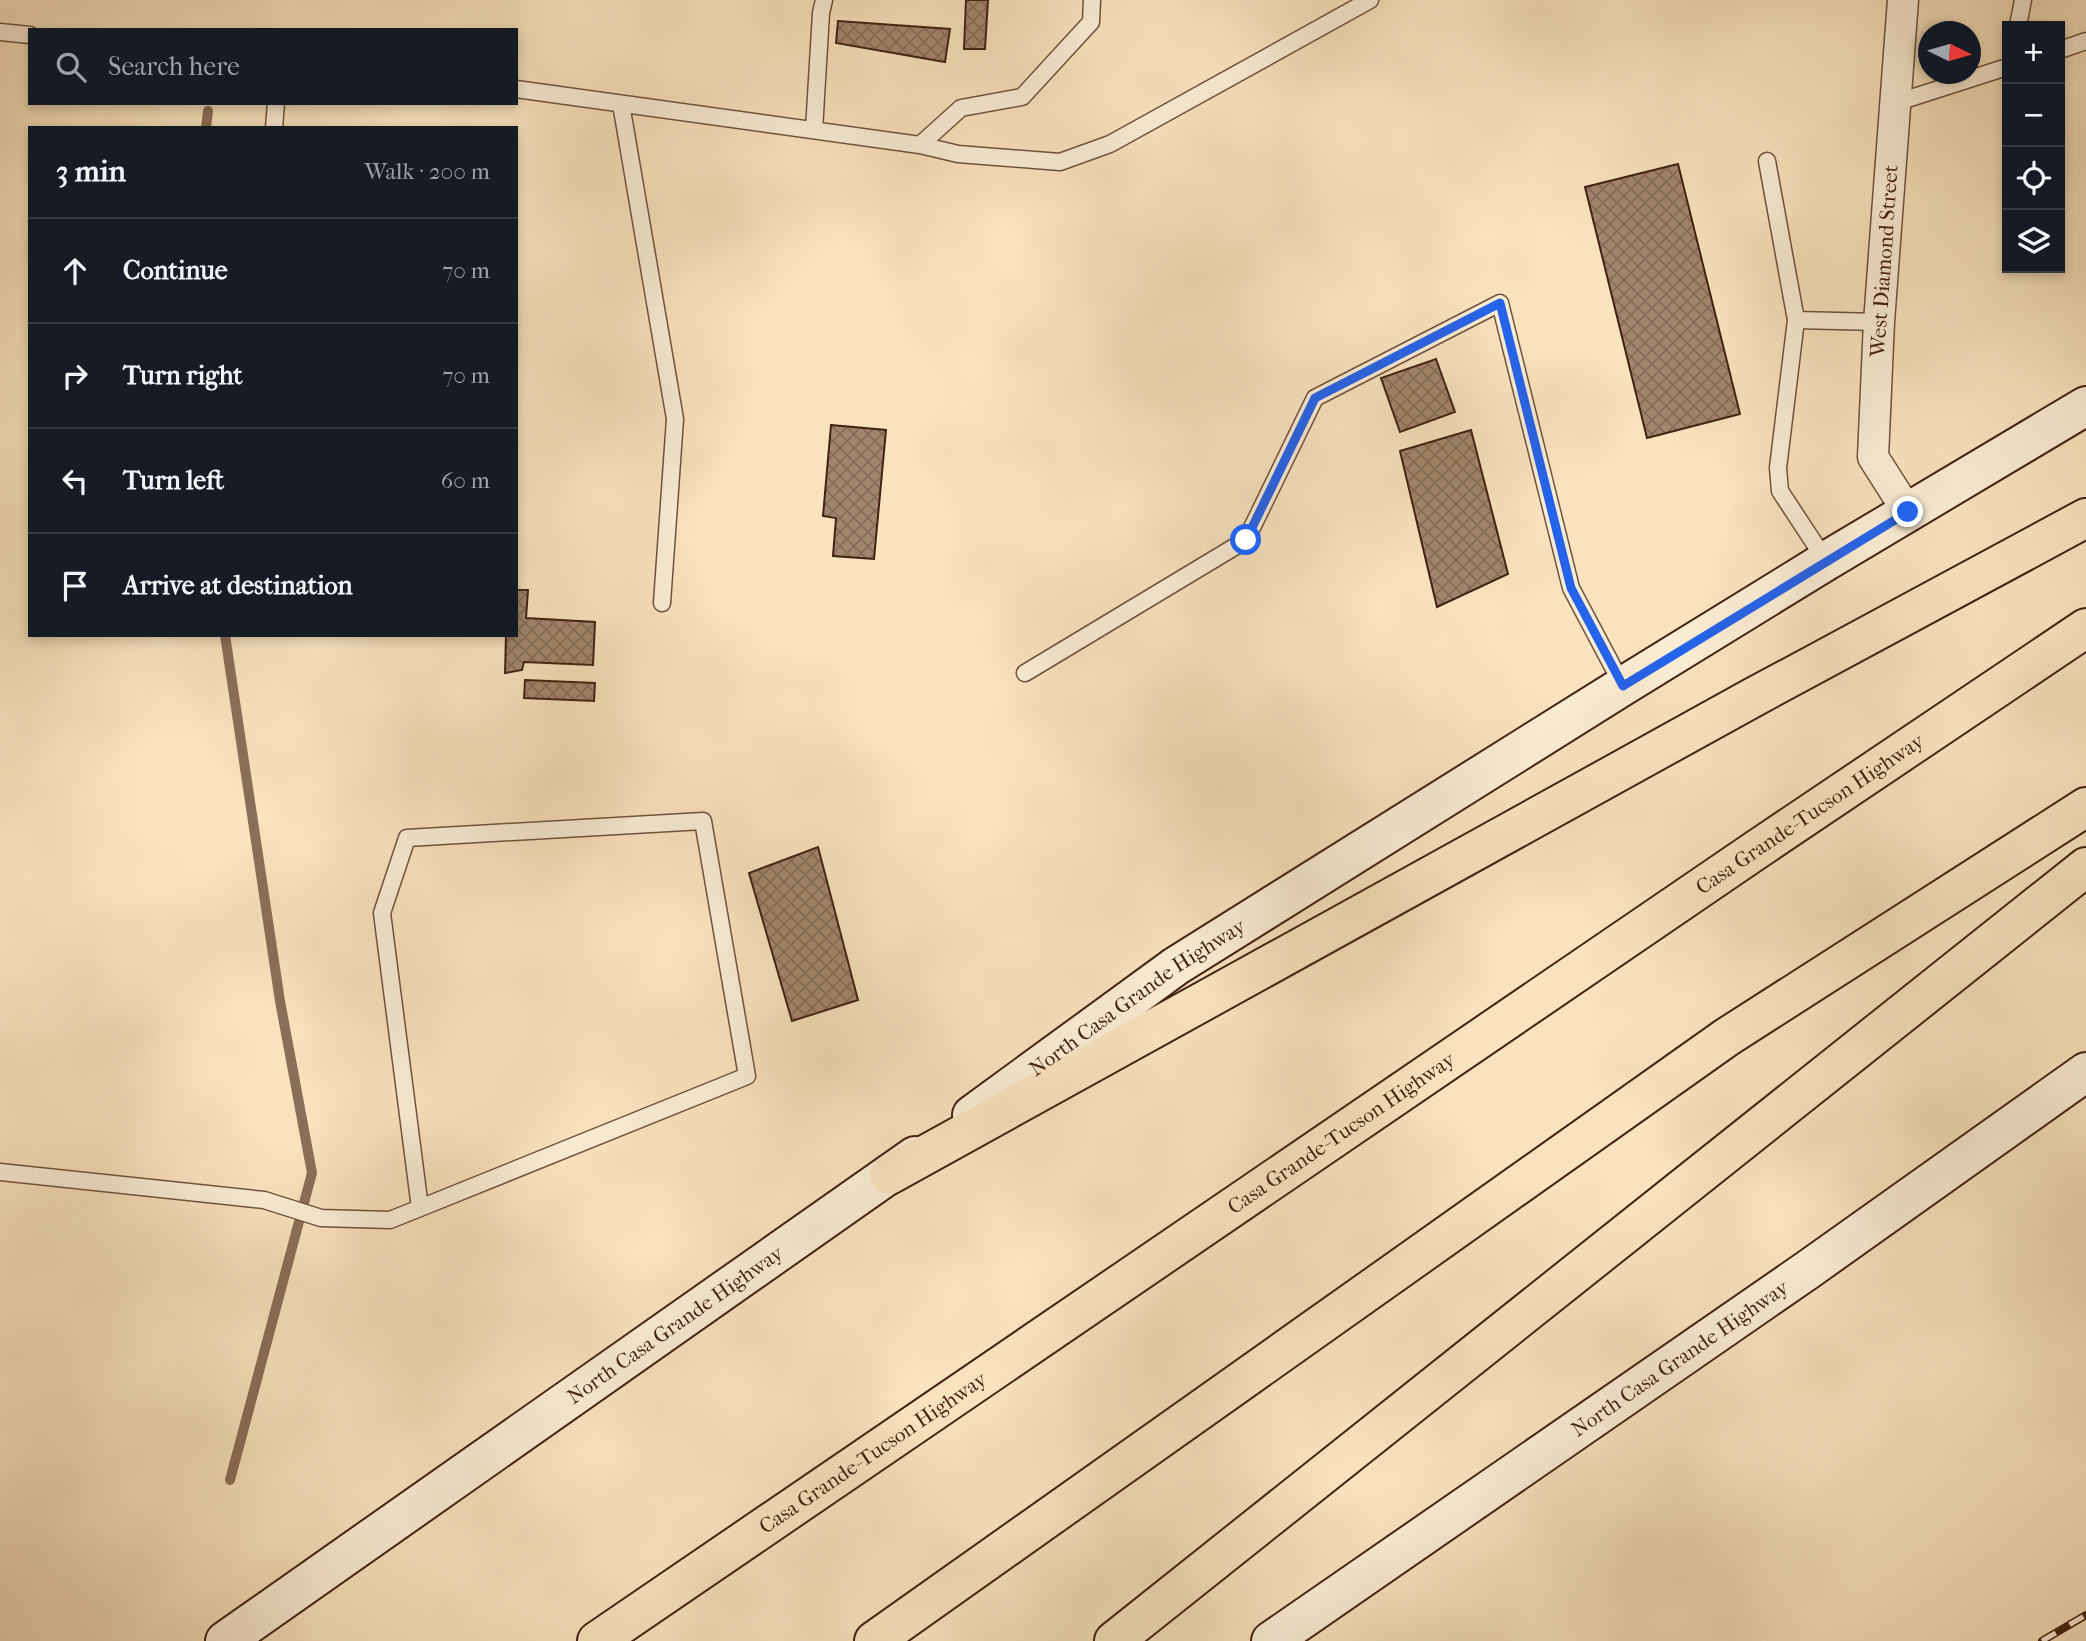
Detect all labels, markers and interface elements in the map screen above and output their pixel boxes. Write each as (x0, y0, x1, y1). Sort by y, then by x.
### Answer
north arrow (1918, 21, 1981, 84)
map controls (2002, 21, 2065, 273)
button: + (2002, 21, 2065, 84)
search box (28, 28, 518, 105)
icon: search (52, 48, 90, 86)
text: Search here (108, 51, 240, 82)
button: − (2002, 84, 2065, 147)
button: locate (2002, 147, 2065, 210)
text: 3 min (56, 154, 126, 189)
text: Walk · 200 m (364, 158, 490, 185)
street label: West Diamond Street (1865, 164, 1903, 359)
button: layers (2002, 210, 2065, 273)
icon: ahead (56, 252, 94, 290)
text: Continue (123, 255, 228, 286)
text: 70 m (442, 257, 490, 284)
icon: right (56, 357, 94, 395)
text: Turn right (123, 360, 243, 391)
text: 70 m (442, 362, 490, 389)
icon: left (56, 462, 94, 500)
text: Turn left (123, 465, 224, 496)
text: 60 m (441, 467, 490, 494)
route end (1892, 496, 1923, 527)
route start (1230, 524, 1261, 555)
icon: arrive (56, 567, 94, 605)
text: Arrive at destination (123, 570, 353, 601)
street label: Casa Grande-Tucson Highway (1691, 728, 1929, 899)
street label: North Casa Grande Highway (1025, 913, 1250, 1081)
street label: Casa Grande-Tucson Highway (1223, 1047, 1460, 1219)
street label: North Casa Grande Highway (562, 1240, 788, 1409)
street label: North Casa Grande Highway (1567, 1275, 1793, 1442)
street label: Casa Grande-Tucson Highway (755, 1366, 992, 1539)

